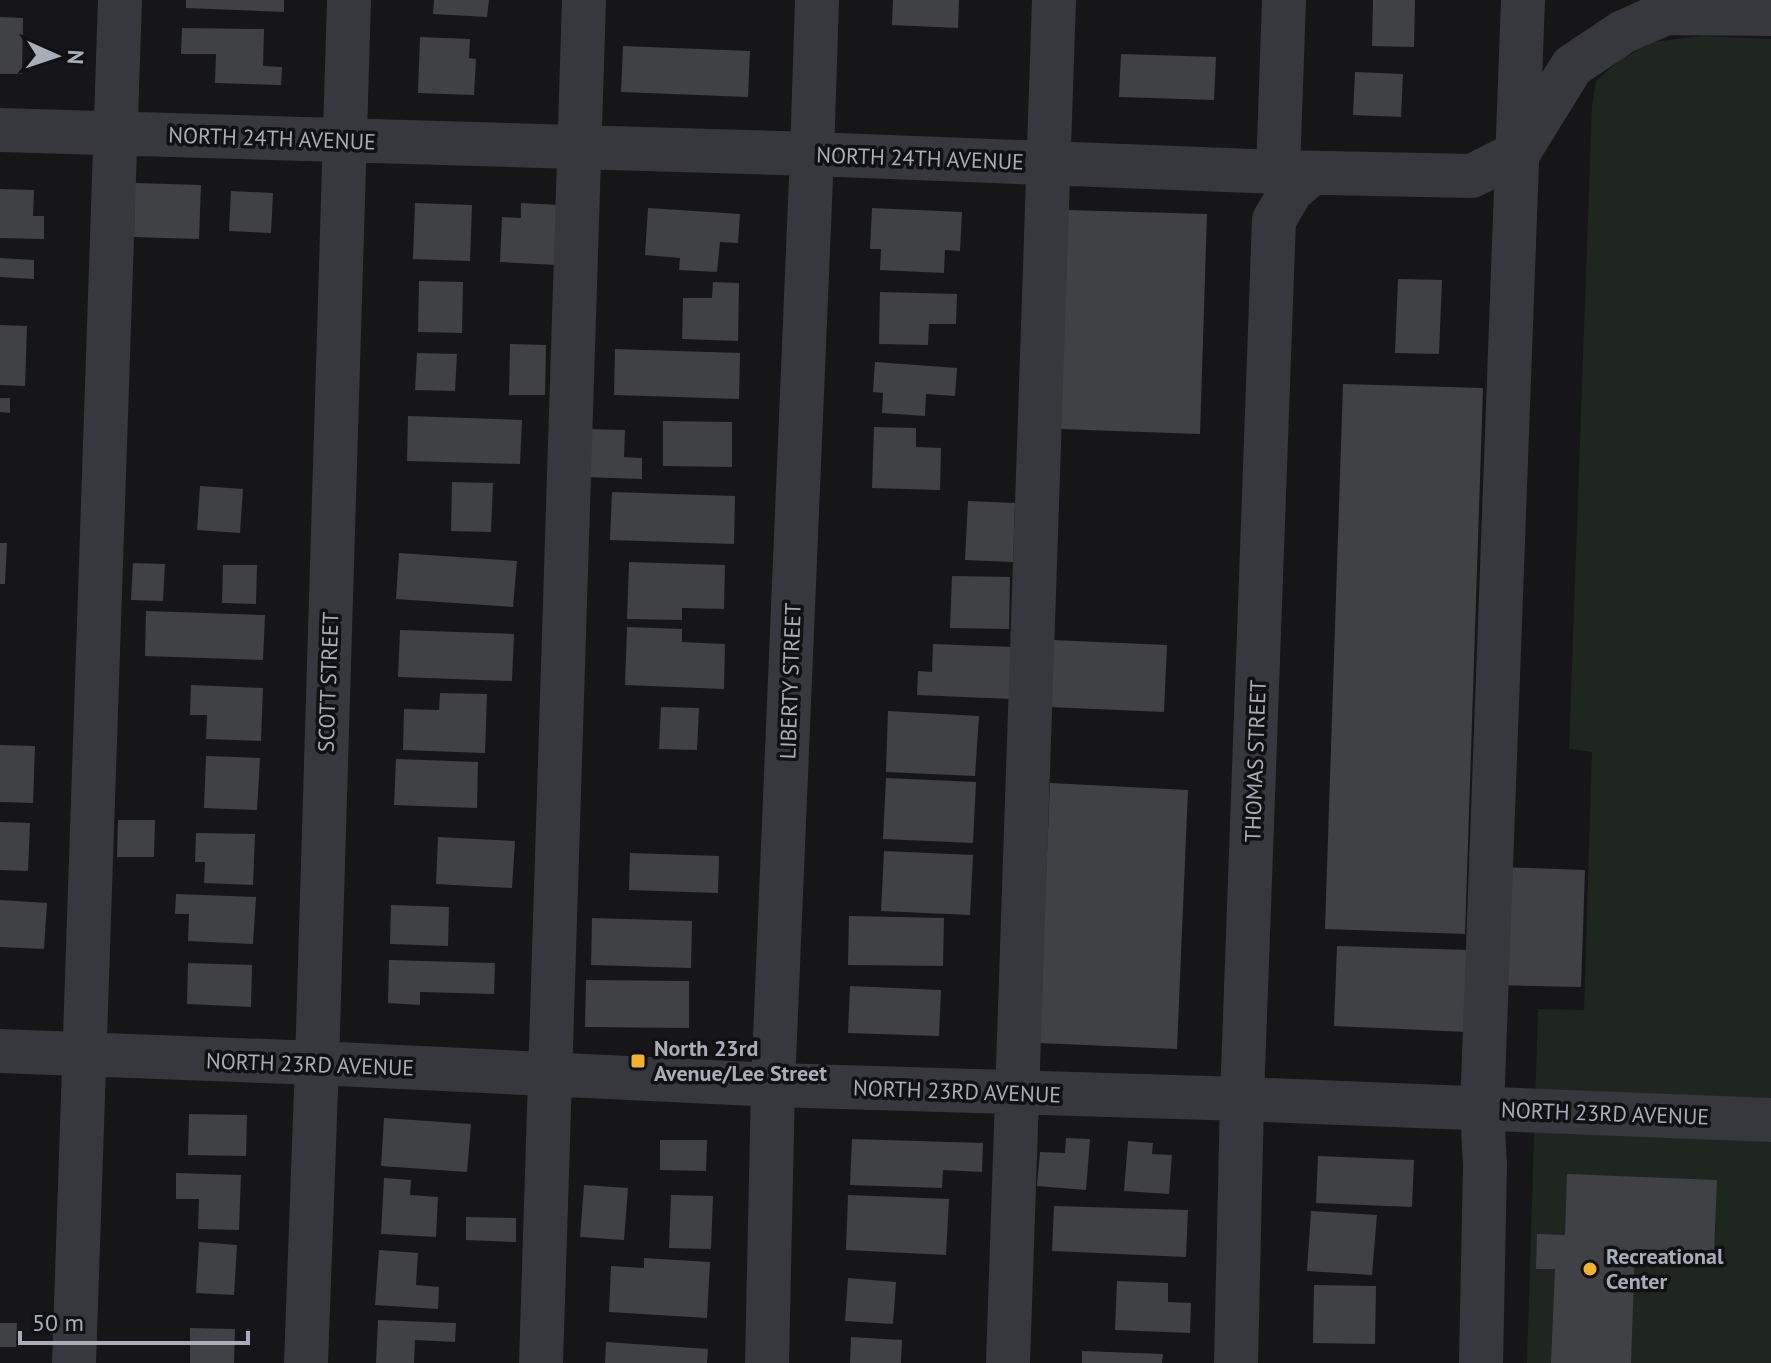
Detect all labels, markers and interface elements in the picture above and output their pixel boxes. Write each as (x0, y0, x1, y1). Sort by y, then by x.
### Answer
north arrow (16, 16, 96, 96)
text: N (62, 49, 90, 65)
street label: NORTH 24TH AVENUE (168, 120, 376, 156)
street label: NORTH 24TH AVENUE (816, 140, 1024, 176)
street label: LIBERTY STREET (773, 602, 807, 760)
street label: SCOTT STREET (312, 611, 344, 753)
street label: THOMAS STREET (1238, 679, 1272, 843)
place label: North 23rd Avenue/Lee Street (654, 1034, 827, 1087)
street label: NORTH 23RD AVENUE (205, 1046, 415, 1082)
marker: North 23rd Avenue/Lee Street (629, 1052, 647, 1070)
street label: NORTH 23RD AVENUE (852, 1073, 1062, 1109)
street label: NORTH 23RD AVENUE (1500, 1095, 1710, 1131)
place label: Recreational Center (1606, 1242, 1724, 1295)
marker: Recreational Center (1581, 1260, 1599, 1278)
scale bar (20, 1295, 248, 1345)
text: 50 m (32, 1307, 84, 1338)

